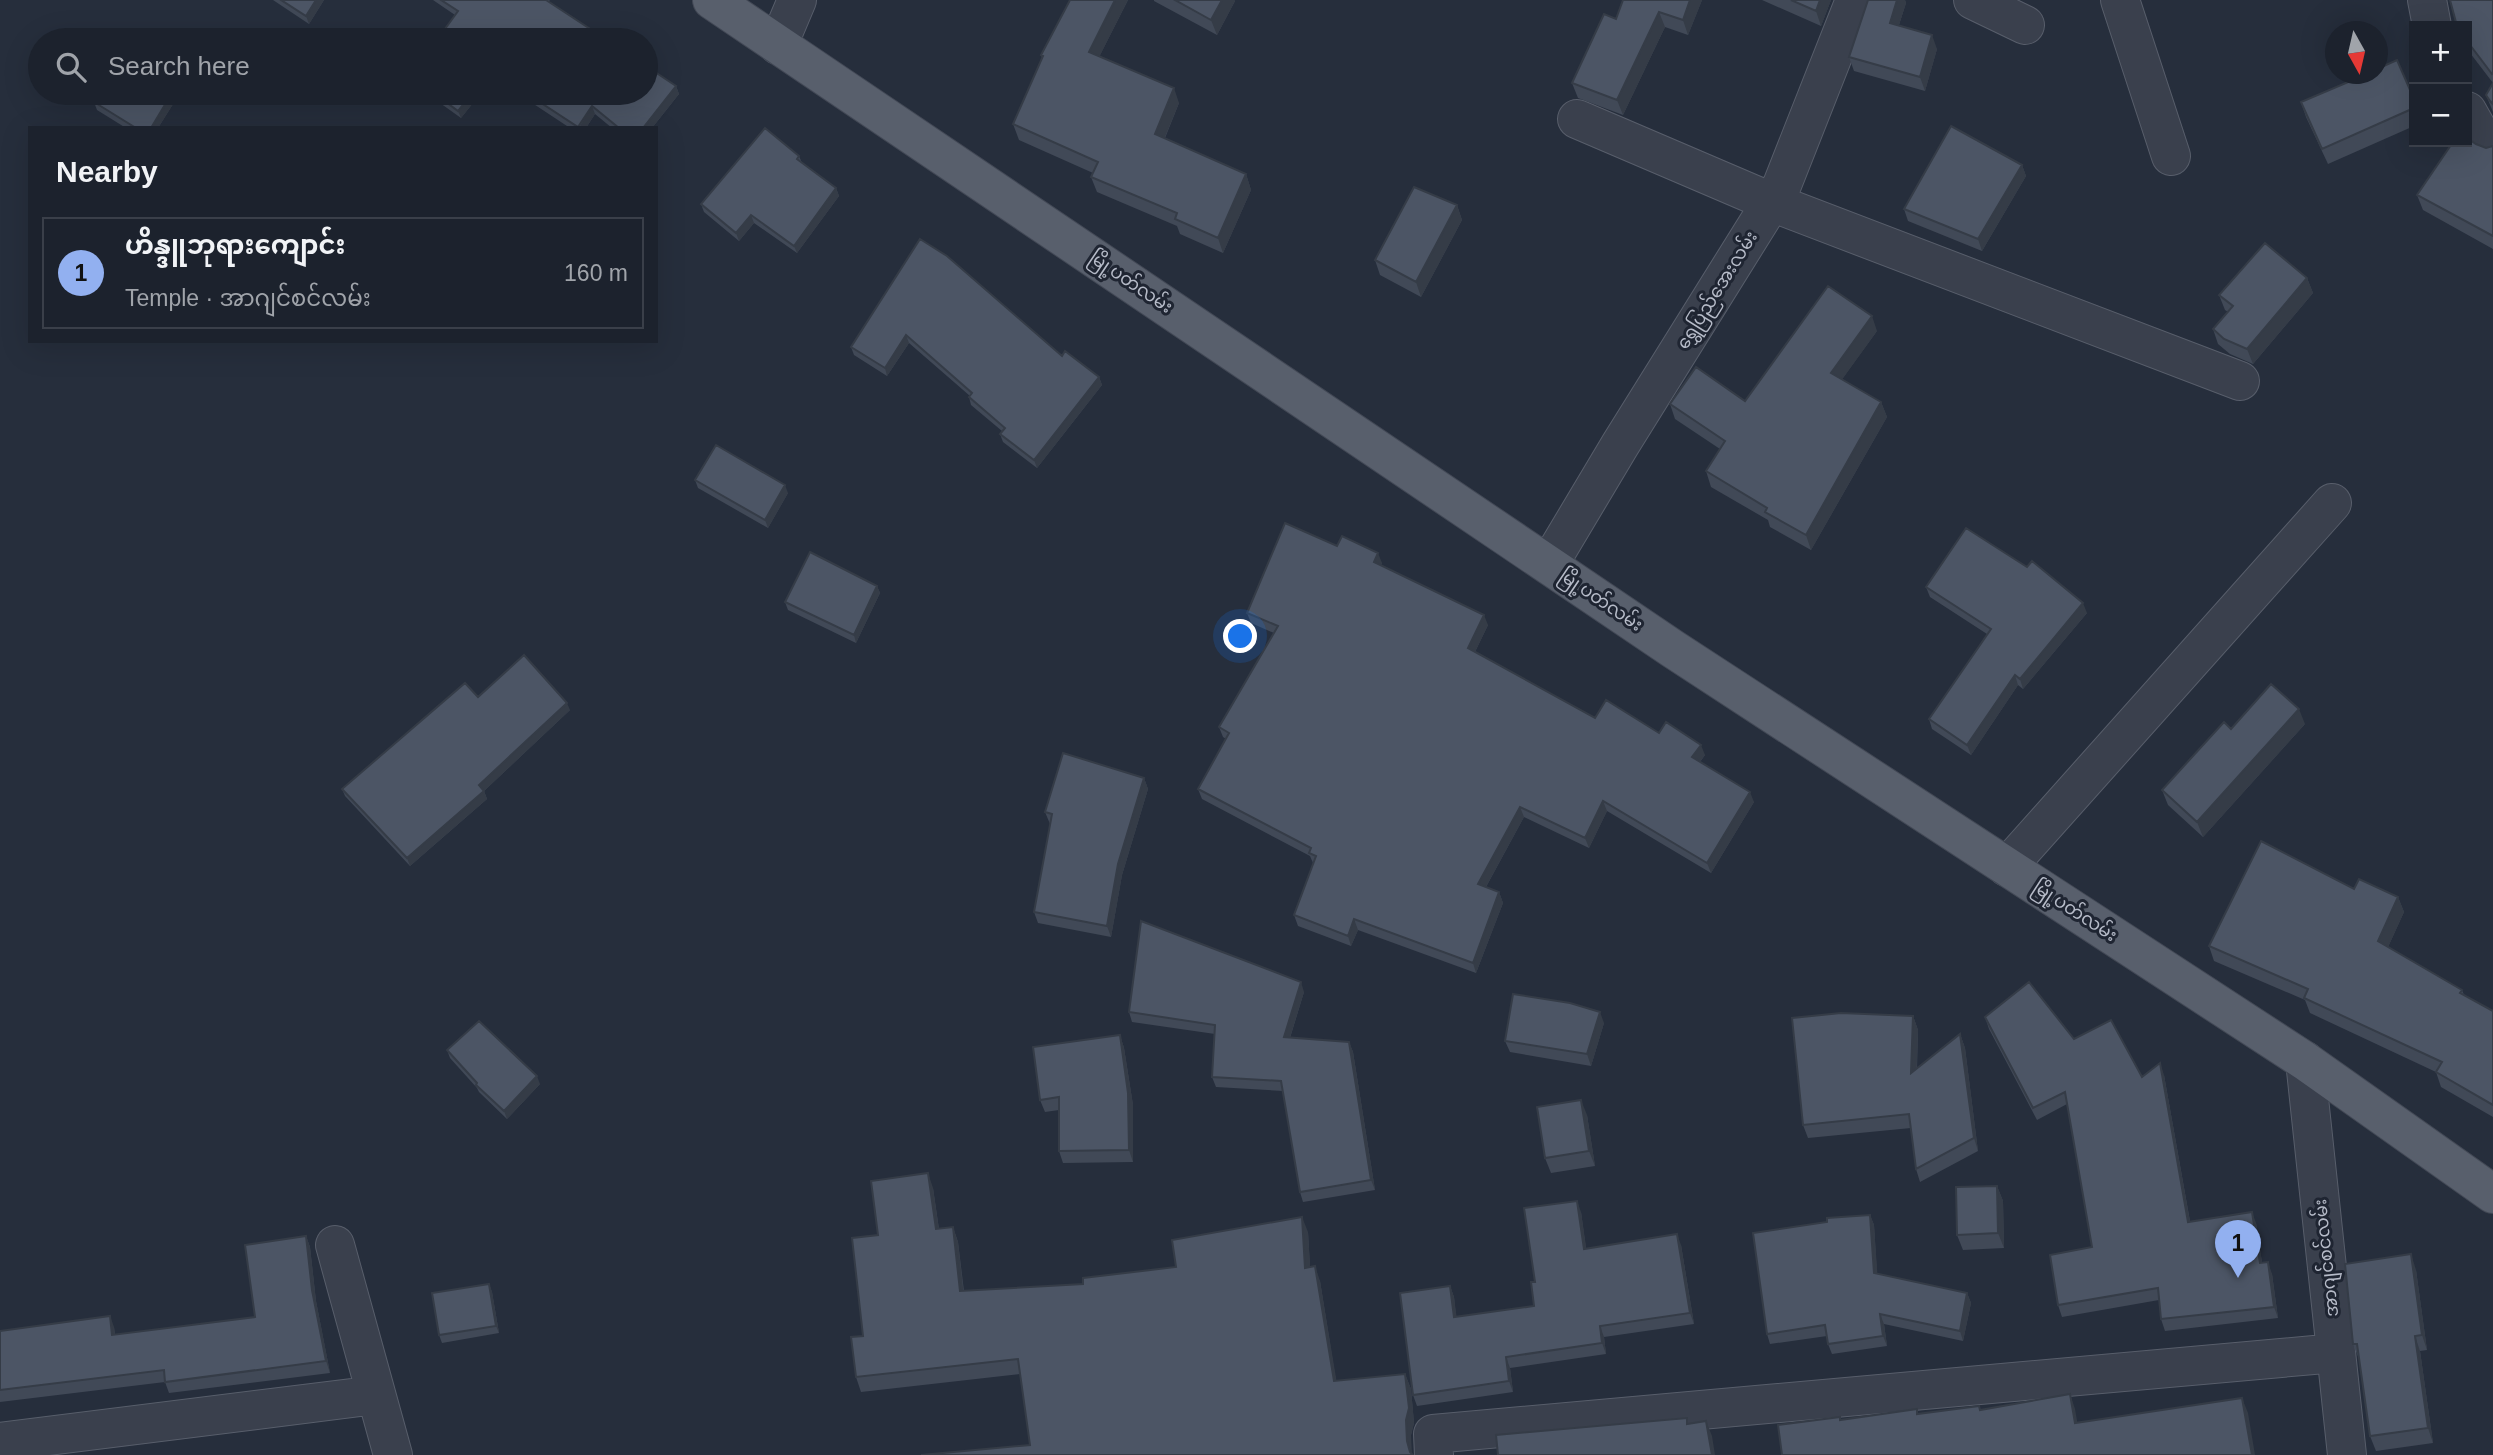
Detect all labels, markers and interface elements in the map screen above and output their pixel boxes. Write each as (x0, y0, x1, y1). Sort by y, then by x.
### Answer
north arrow (2325, 21, 2388, 84)
map controls (2409, 21, 2472, 147)
button: + (2409, 21, 2472, 84)
search box (28, 28, 658, 105)
icon: search (52, 48, 90, 86)
text: Search here (108, 51, 250, 81)
button: − (2409, 84, 2472, 147)
text: Nearby (56, 155, 158, 188)
street label: ရွှေပြည်အေးလမ်း (1670, 226, 1765, 355)
text: ဟိန္ဒူဘုရားကျောင်း (125, 230, 346, 260)
street label: မြို့ပတ်လမ်း (1083, 244, 1179, 321)
text: 1 (75, 260, 87, 286)
text: 160 m (564, 260, 628, 286)
text: Temple · အာဂျင်စင်လမ်း (125, 285, 371, 311)
street label: မြို့ပတ်လမ်း (1553, 562, 1649, 639)
your location (1223, 619, 1257, 653)
street label: မြို့ပတ်လမ်း (2027, 873, 2123, 950)
street label: အာဂျင်စင်လမ်း (2307, 1198, 2347, 1318)
pin: 1 (2215, 1220, 2261, 1278)

